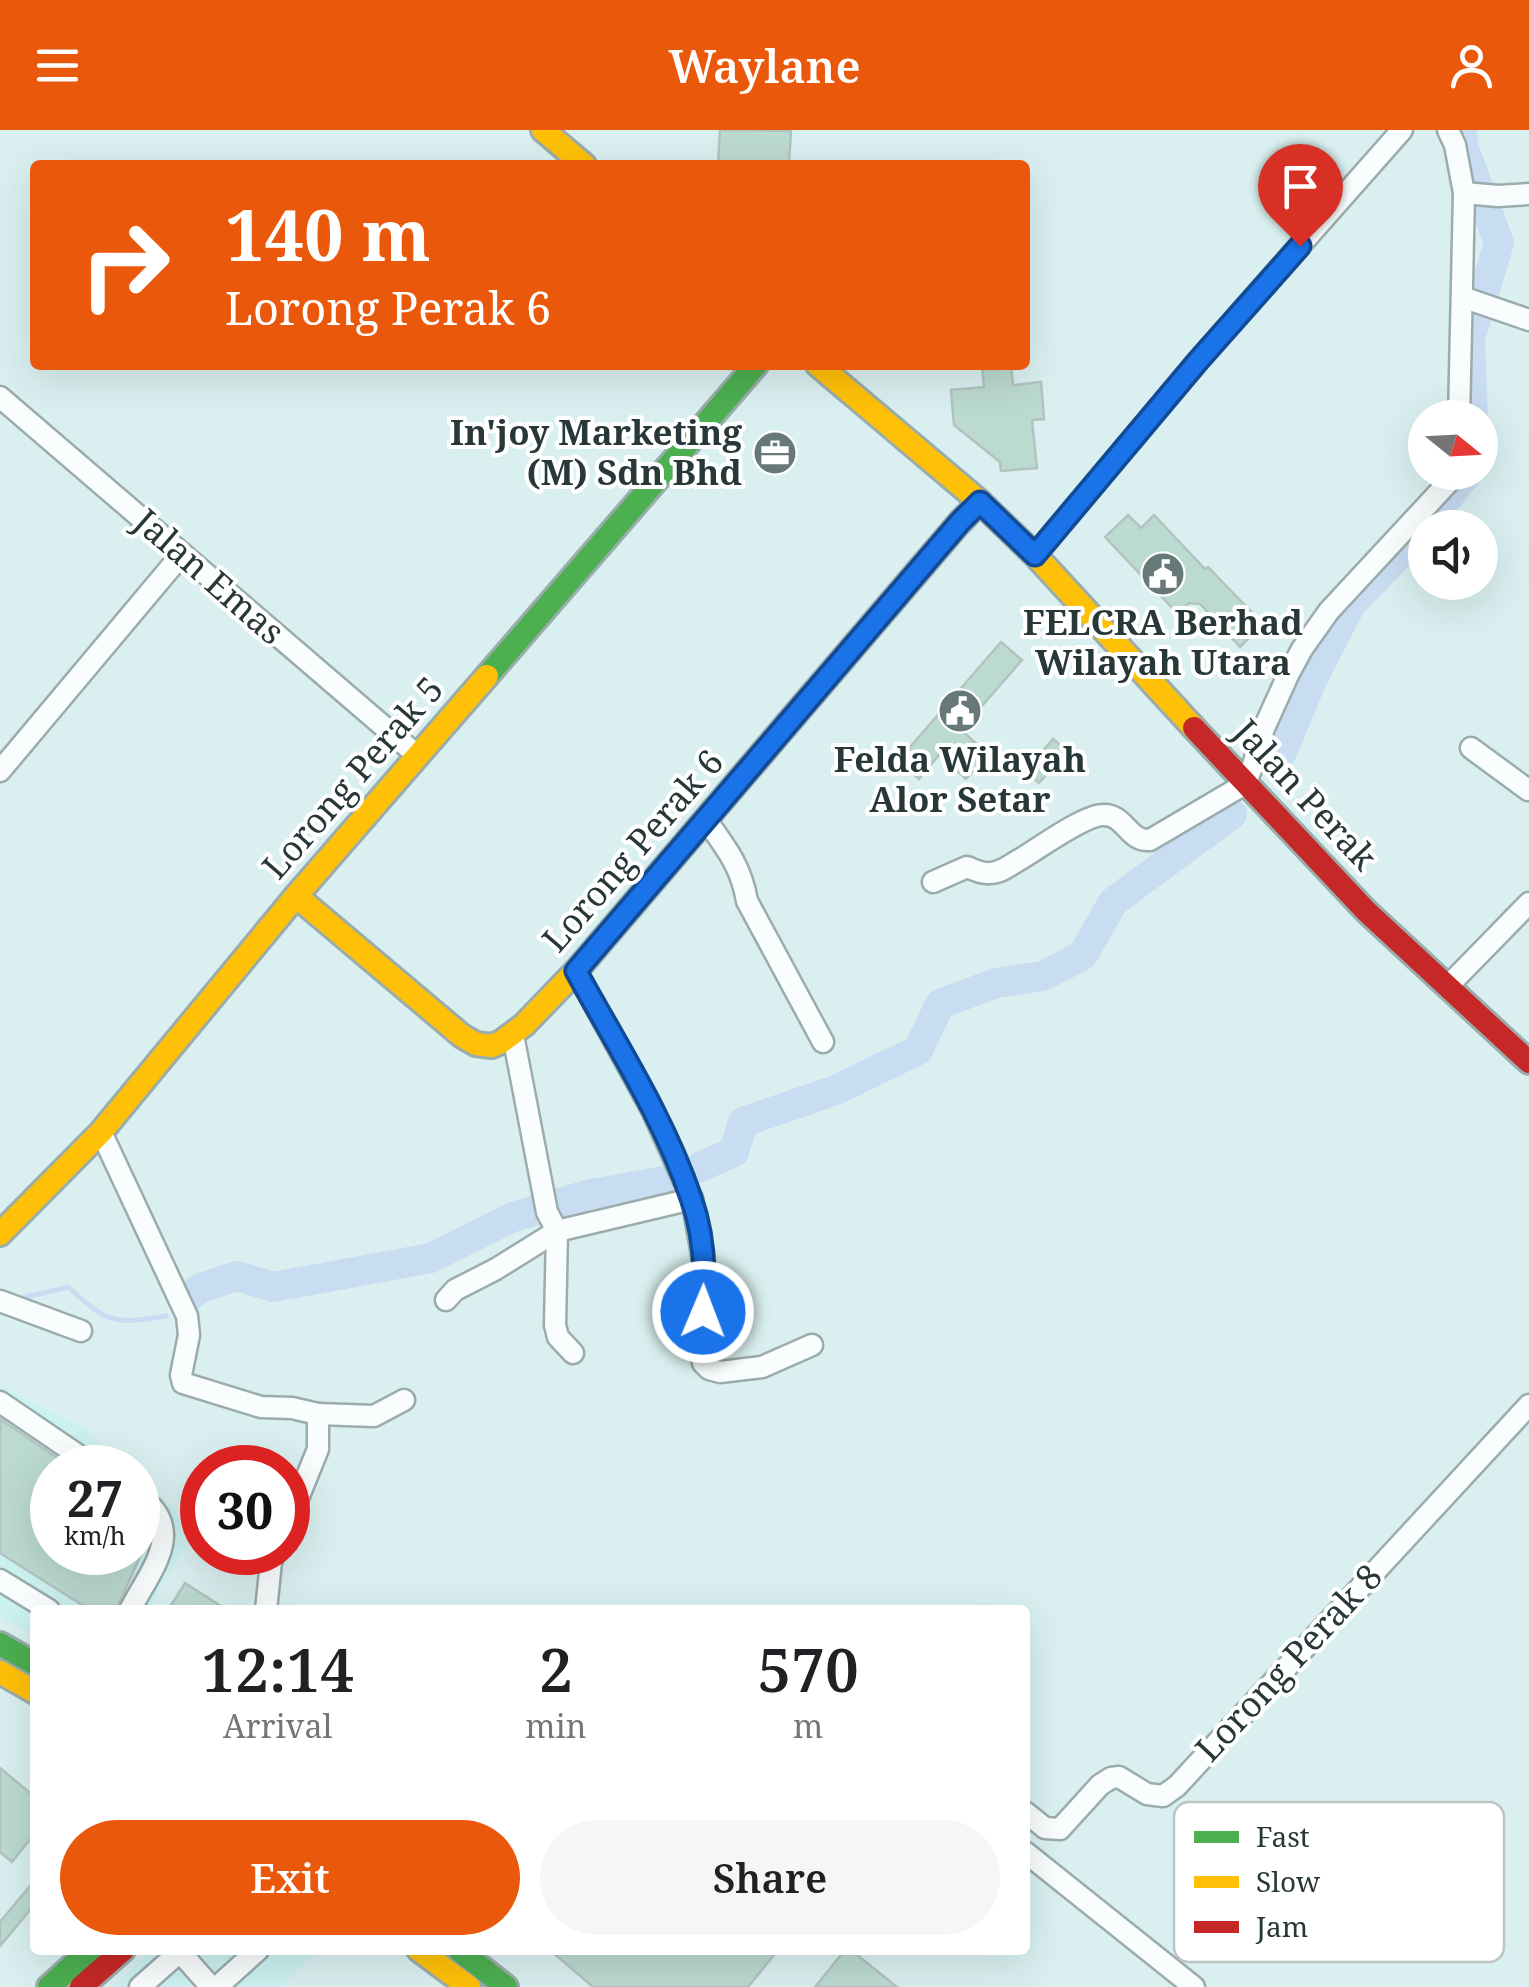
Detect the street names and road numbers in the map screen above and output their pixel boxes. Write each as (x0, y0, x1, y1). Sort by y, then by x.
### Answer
street label: Jalan Emas (124, 497, 295, 654)
street label: Lorong Perak 5 (251, 666, 453, 888)
street label: Jalan Perak (1223, 708, 1389, 880)
street label: Lorong Perak 6 (531, 739, 733, 961)
street label: Lorong Perak 8 (1184, 1553, 1392, 1771)

